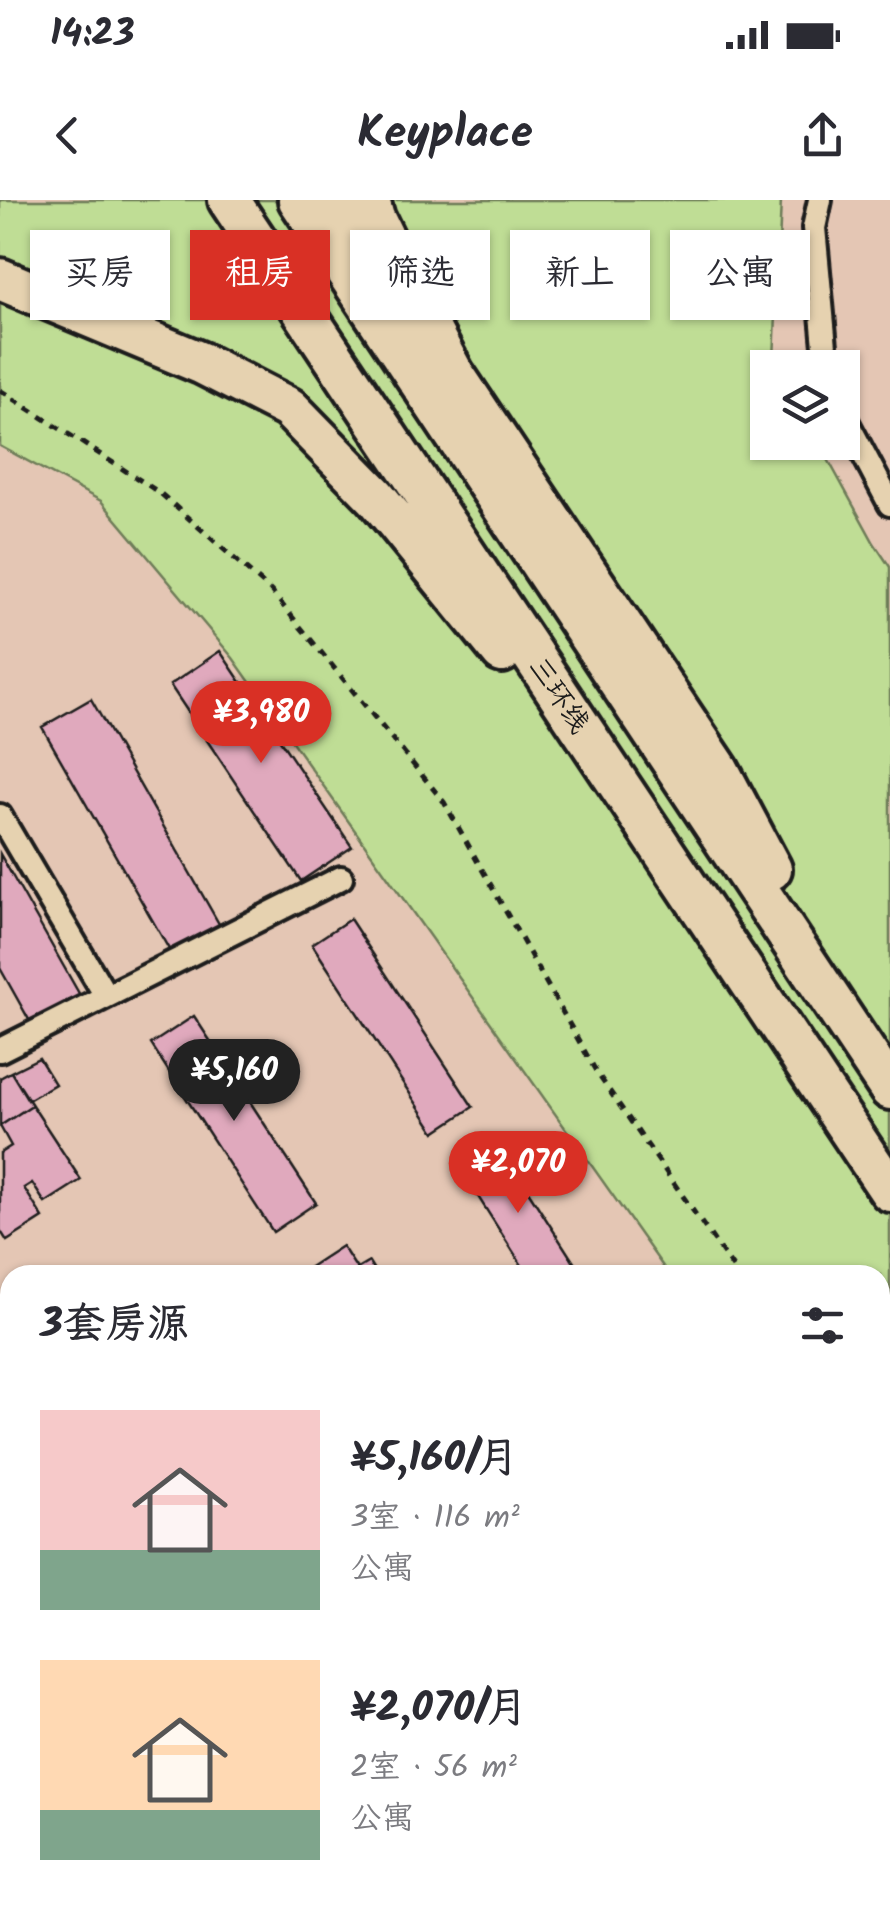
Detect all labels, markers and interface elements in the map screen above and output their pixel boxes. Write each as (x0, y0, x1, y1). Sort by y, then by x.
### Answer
text: 14:23 (50, 5, 134, 65)
text: Keyplace (357, 99, 533, 171)
icon: back (40, 108, 95, 163)
icon: share (795, 108, 850, 163)
chip: 买房 (30, 230, 170, 320)
chip: 租房 (190, 230, 330, 320)
chip: 筛选 (350, 230, 490, 320)
chip: 新上 (510, 230, 650, 320)
chip: 公寓 (670, 230, 810, 320)
map controls (750, 350, 860, 460)
button: layers (750, 350, 860, 460)
street label: 三环线 (516, 649, 600, 743)
pin: ¥3,980 (180, 681, 342, 766)
text: ¥3,980 (212, 688, 310, 739)
pin: ¥5,160 (153, 1039, 315, 1124)
text: ¥5,160 (190, 1046, 278, 1097)
pin: ¥2,070 (437, 1131, 599, 1216)
text: ¥2,070 (471, 1138, 565, 1189)
text: 3套房源 (40, 1292, 189, 1359)
icon: filters (795, 1298, 850, 1353)
text: ¥5,160/月 (350, 1426, 519, 1493)
icon: home (120, 1450, 240, 1570)
text: 3室 · 116 m² (350, 1493, 520, 1544)
text: 公寓 (350, 1544, 414, 1595)
text: ¥2,070/月 (350, 1676, 528, 1743)
icon: home (120, 1700, 240, 1820)
text: 2室 · 56 m² (350, 1743, 517, 1794)
text: 公寓 (350, 1794, 414, 1845)

